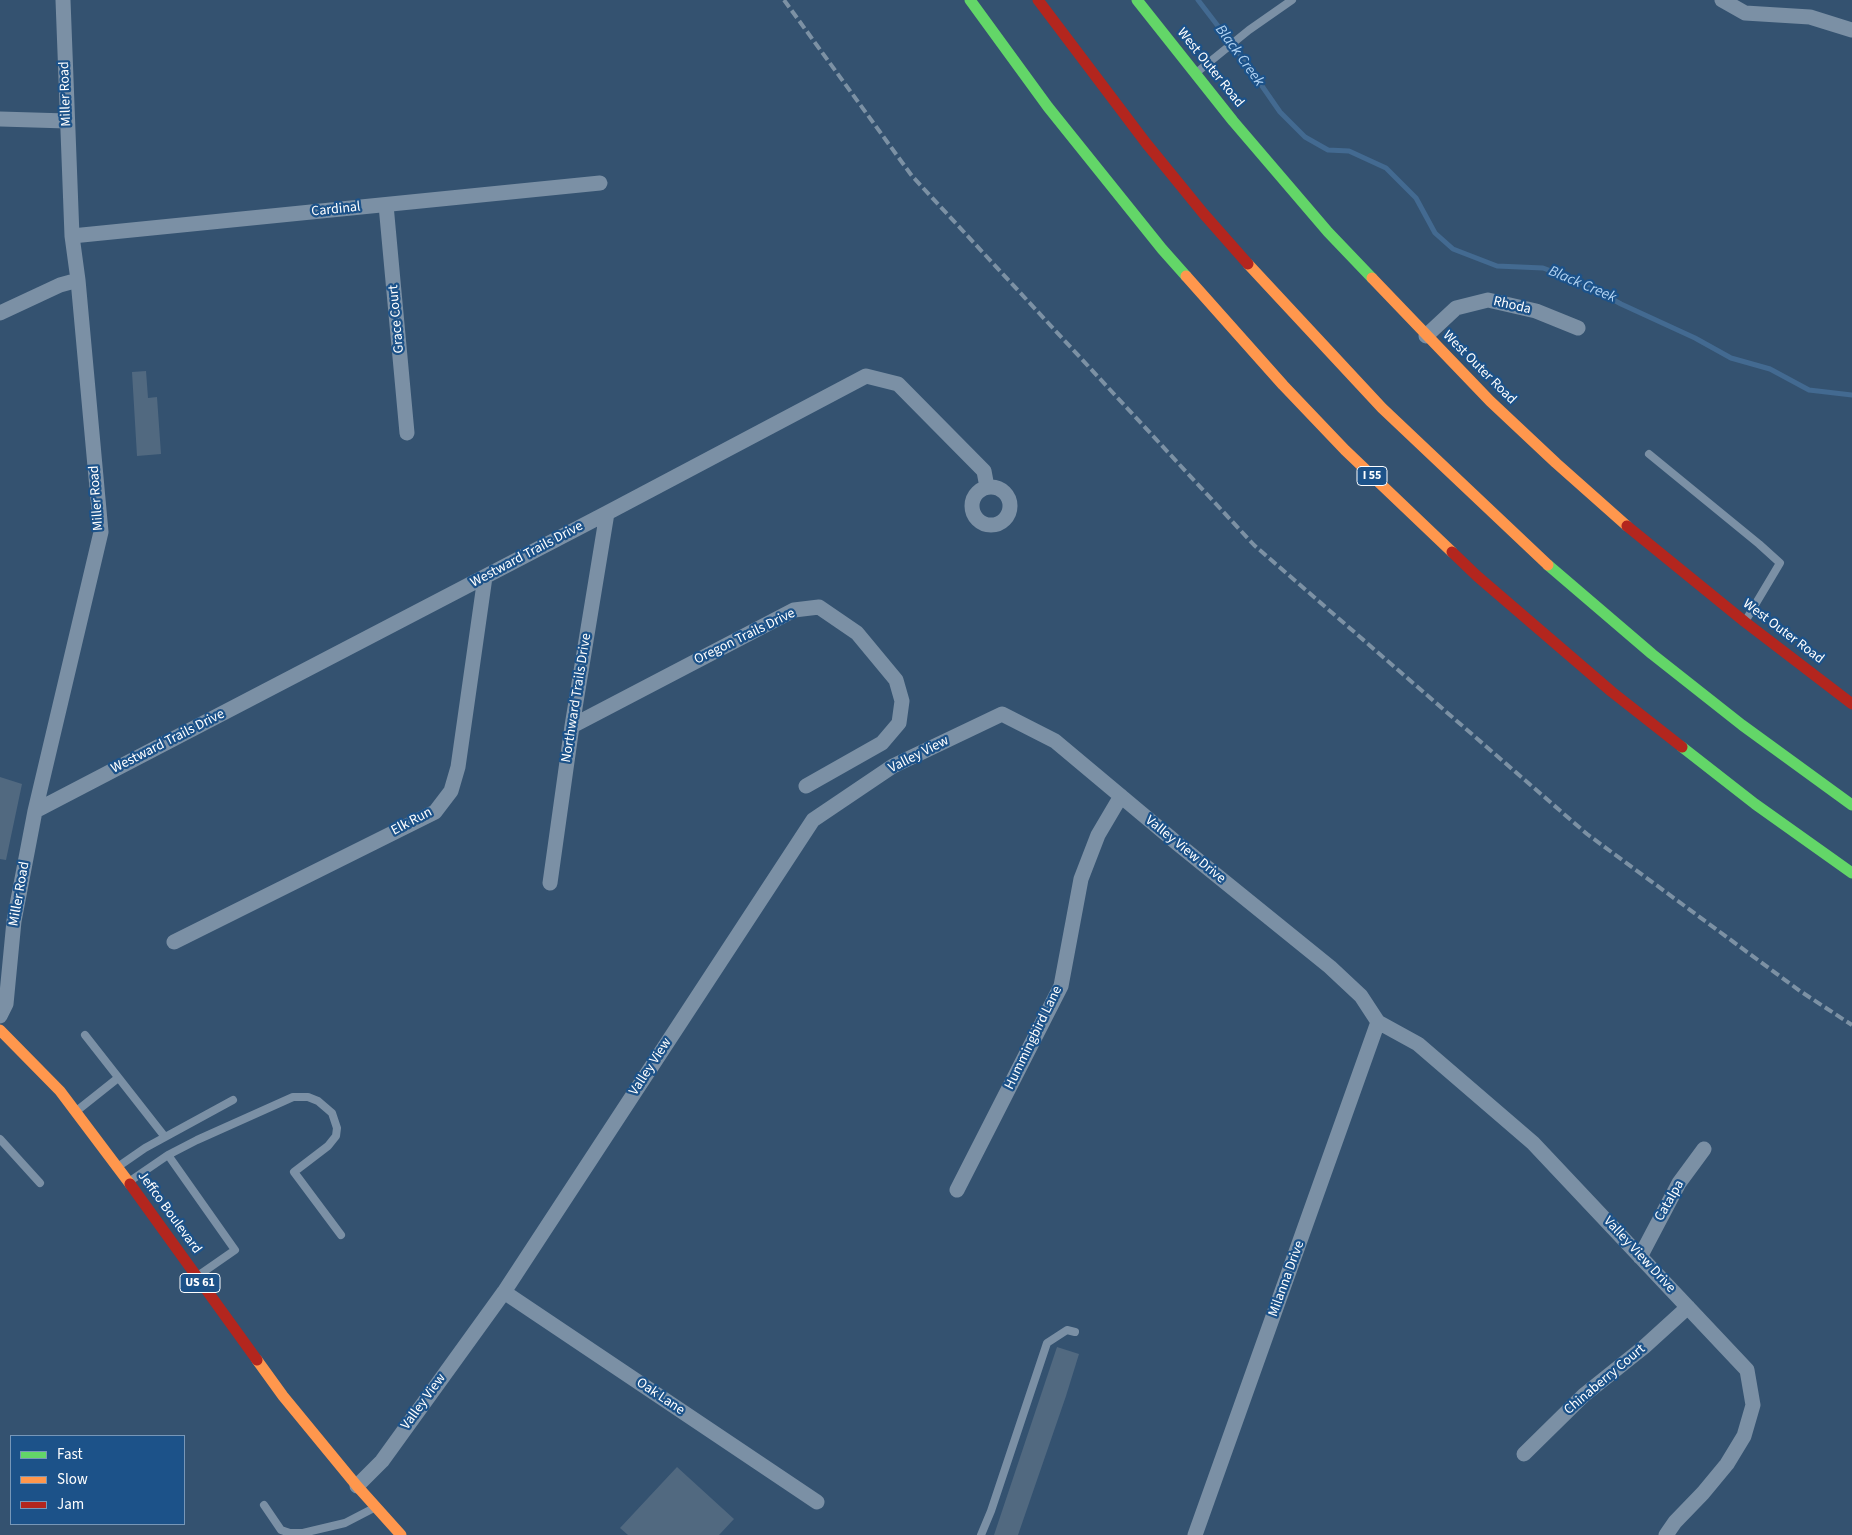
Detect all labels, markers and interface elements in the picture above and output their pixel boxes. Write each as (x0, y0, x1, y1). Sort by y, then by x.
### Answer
water label: Black Creek (1211, 22, 1267, 90)
street label: West Outer Road (1173, 25, 1247, 111)
street label: Miller Road (56, 61, 76, 127)
street label: Cardinal (311, 199, 361, 221)
water label: Black Creek (1545, 263, 1619, 307)
street label: Grace Court (386, 284, 408, 354)
street label: Rhoda (1492, 294, 1532, 318)
street label: West Outer Road (1439, 328, 1519, 408)
street label: Miller Road (86, 465, 108, 531)
road number: I 55 (1357, 466, 1387, 486)
street label: Westward Trails Drive (468, 518, 586, 592)
street label: West Outer Road (1739, 596, 1827, 668)
street label: Oregon Trails Drive (692, 605, 798, 669)
street label: Northward Trails Drive (558, 632, 596, 764)
street label: Westward Trails Drive (109, 706, 227, 778)
street label: Valley View (886, 733, 952, 777)
street label: Elk Run (389, 804, 435, 840)
street label: Valley View Drive (1142, 813, 1228, 887)
street label: Miller Road (6, 860, 34, 928)
street label: Hummingbird Lane (1002, 984, 1066, 1092)
street label: Valley View (626, 1035, 676, 1099)
street label: Jeffco Boulevard (133, 1168, 205, 1258)
street label: Catalpa (1652, 1178, 1688, 1224)
street label: Valley View Drive (1599, 1213, 1679, 1297)
street label: Milanna Drive (1265, 1239, 1309, 1319)
road number: US 61 (180, 1274, 220, 1292)
street label: Chinaberry Court (1561, 1341, 1649, 1419)
street label: Valley View (398, 1371, 450, 1433)
street label: Oak Lane (633, 1375, 687, 1419)
legend (10, 1435, 185, 1525)
text: Fast (57, 1444, 83, 1465)
text: Slow (57, 1469, 88, 1490)
text: Jam (57, 1494, 84, 1515)

